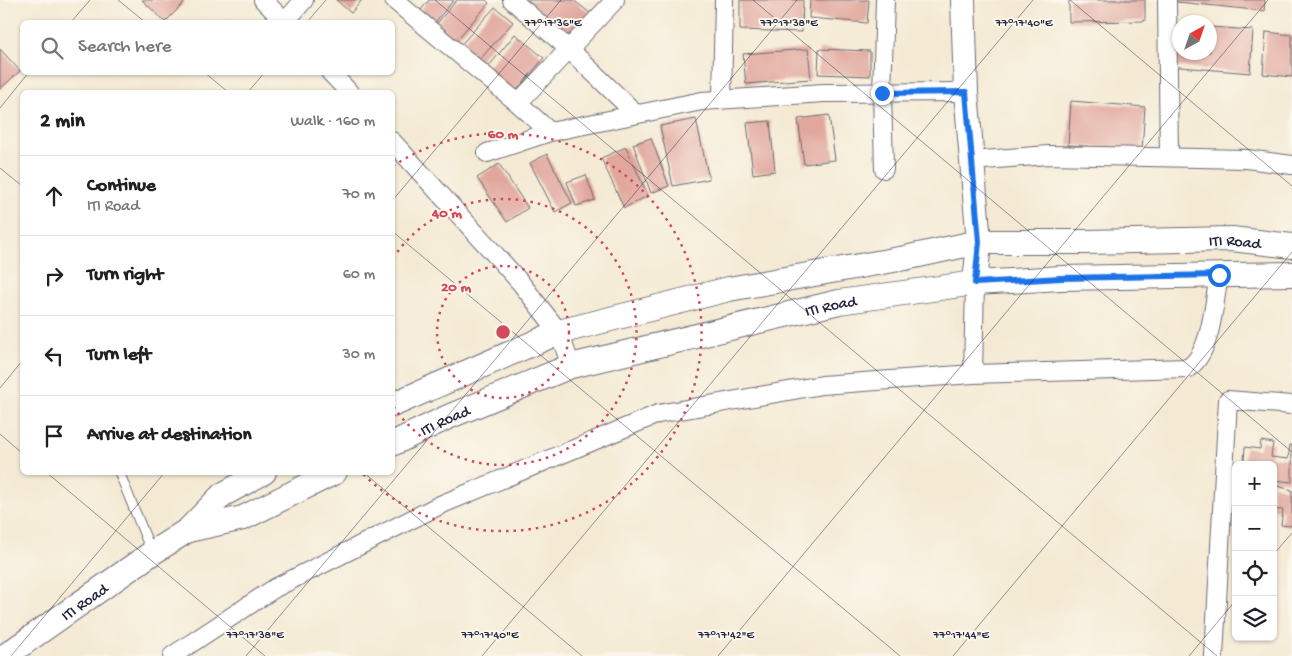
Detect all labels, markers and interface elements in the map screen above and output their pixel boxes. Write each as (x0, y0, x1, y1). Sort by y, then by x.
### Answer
north arrow (1172, 15, 1217, 60)
text: 77°17'36"E (524, 17, 582, 31)
text: 77°17'38"E (759, 17, 818, 31)
text: 77°17'40"E (995, 17, 1053, 31)
search box (20, 20, 395, 75)
icon: search (38, 34, 66, 62)
text: Search here (78, 36, 172, 59)
route end (871, 82, 894, 105)
text: 2 min (40, 110, 85, 135)
text: Walk · 160 m (290, 113, 375, 132)
text: 60 m (488, 126, 519, 144)
text: Continue (87, 175, 156, 198)
icon: ahead (40, 182, 68, 210)
text: 70 m (342, 186, 375, 205)
text: ITI Road (87, 198, 140, 217)
text: 40 m (431, 205, 462, 223)
street label: ITI Road (1209, 233, 1263, 255)
icon: right (40, 262, 68, 290)
text: Turn right (87, 264, 163, 287)
route start (1208, 264, 1231, 287)
text: 60 m (343, 266, 375, 285)
text: 20 m (441, 279, 471, 297)
street label: ITI Road (803, 293, 860, 323)
centre of rings (494, 323, 512, 341)
icon: left (40, 342, 68, 370)
text: Turn left (87, 344, 151, 367)
text: 30 m (342, 346, 375, 365)
street label: ITI Road (418, 402, 475, 442)
icon: arrive (40, 422, 68, 450)
text: Arrive at destination (87, 424, 251, 447)
map controls (1232, 461, 1277, 641)
button: + (1232, 461, 1277, 506)
button: − (1232, 506, 1277, 551)
button: locate (1232, 551, 1277, 596)
street label: ITI Road (59, 580, 114, 627)
button: layers (1232, 596, 1277, 641)
text: 77°17'38"E (225, 629, 284, 643)
text: 77°17'40"E (461, 629, 519, 643)
text: 77°17'42"E (697, 629, 755, 643)
text: 77°17'44"E (932, 629, 989, 643)

